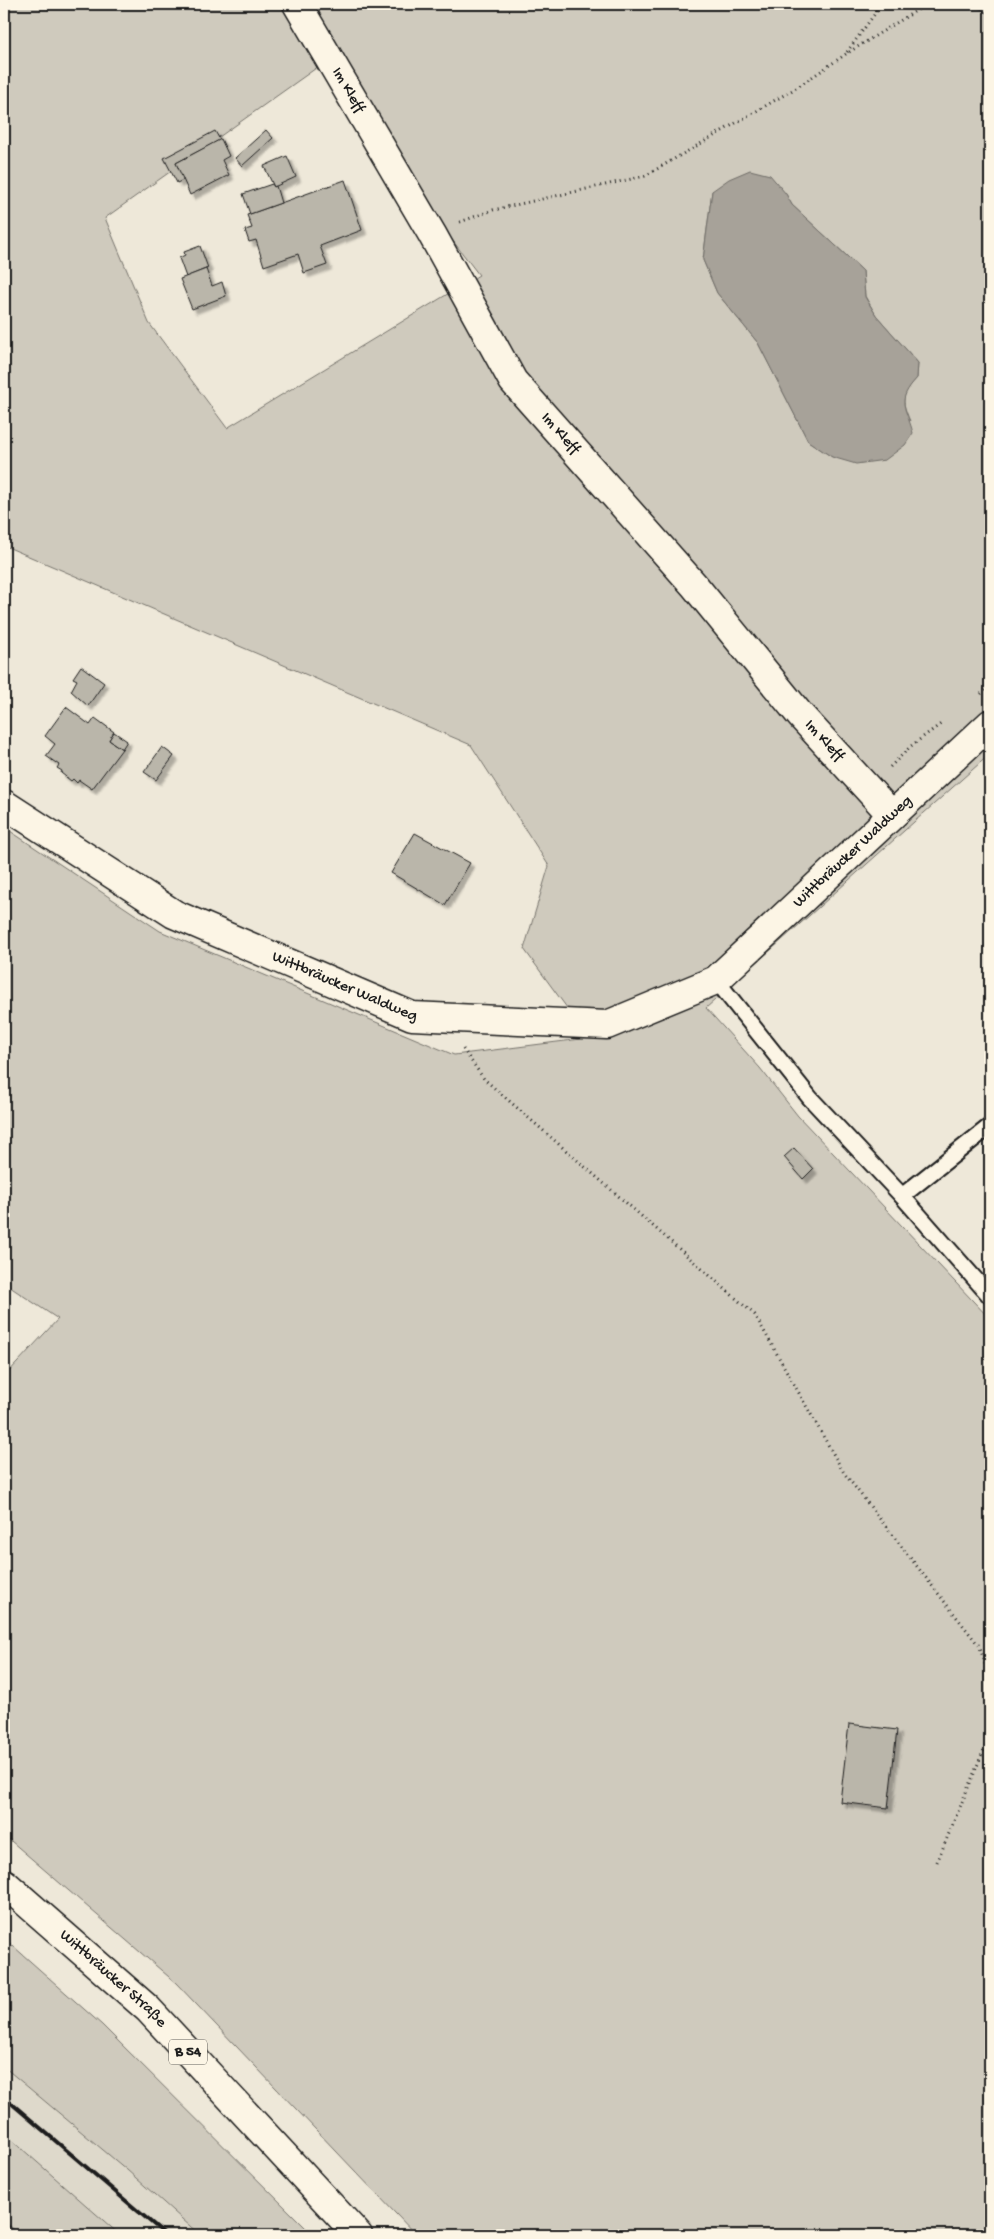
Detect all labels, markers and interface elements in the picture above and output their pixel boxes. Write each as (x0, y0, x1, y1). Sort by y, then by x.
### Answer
street label: Im Kleff (327, 64, 369, 117)
street label: Im Kleff (536, 409, 584, 459)
street label: Im Kleff (800, 716, 848, 766)
street label: Wittbräucker Waldweg (789, 792, 917, 912)
street label: Wittbräucker Waldweg (269, 948, 417, 1026)
street label: Wittbräucker Straße (55, 1926, 171, 2032)
road number: B 54 (169, 2040, 207, 2064)

